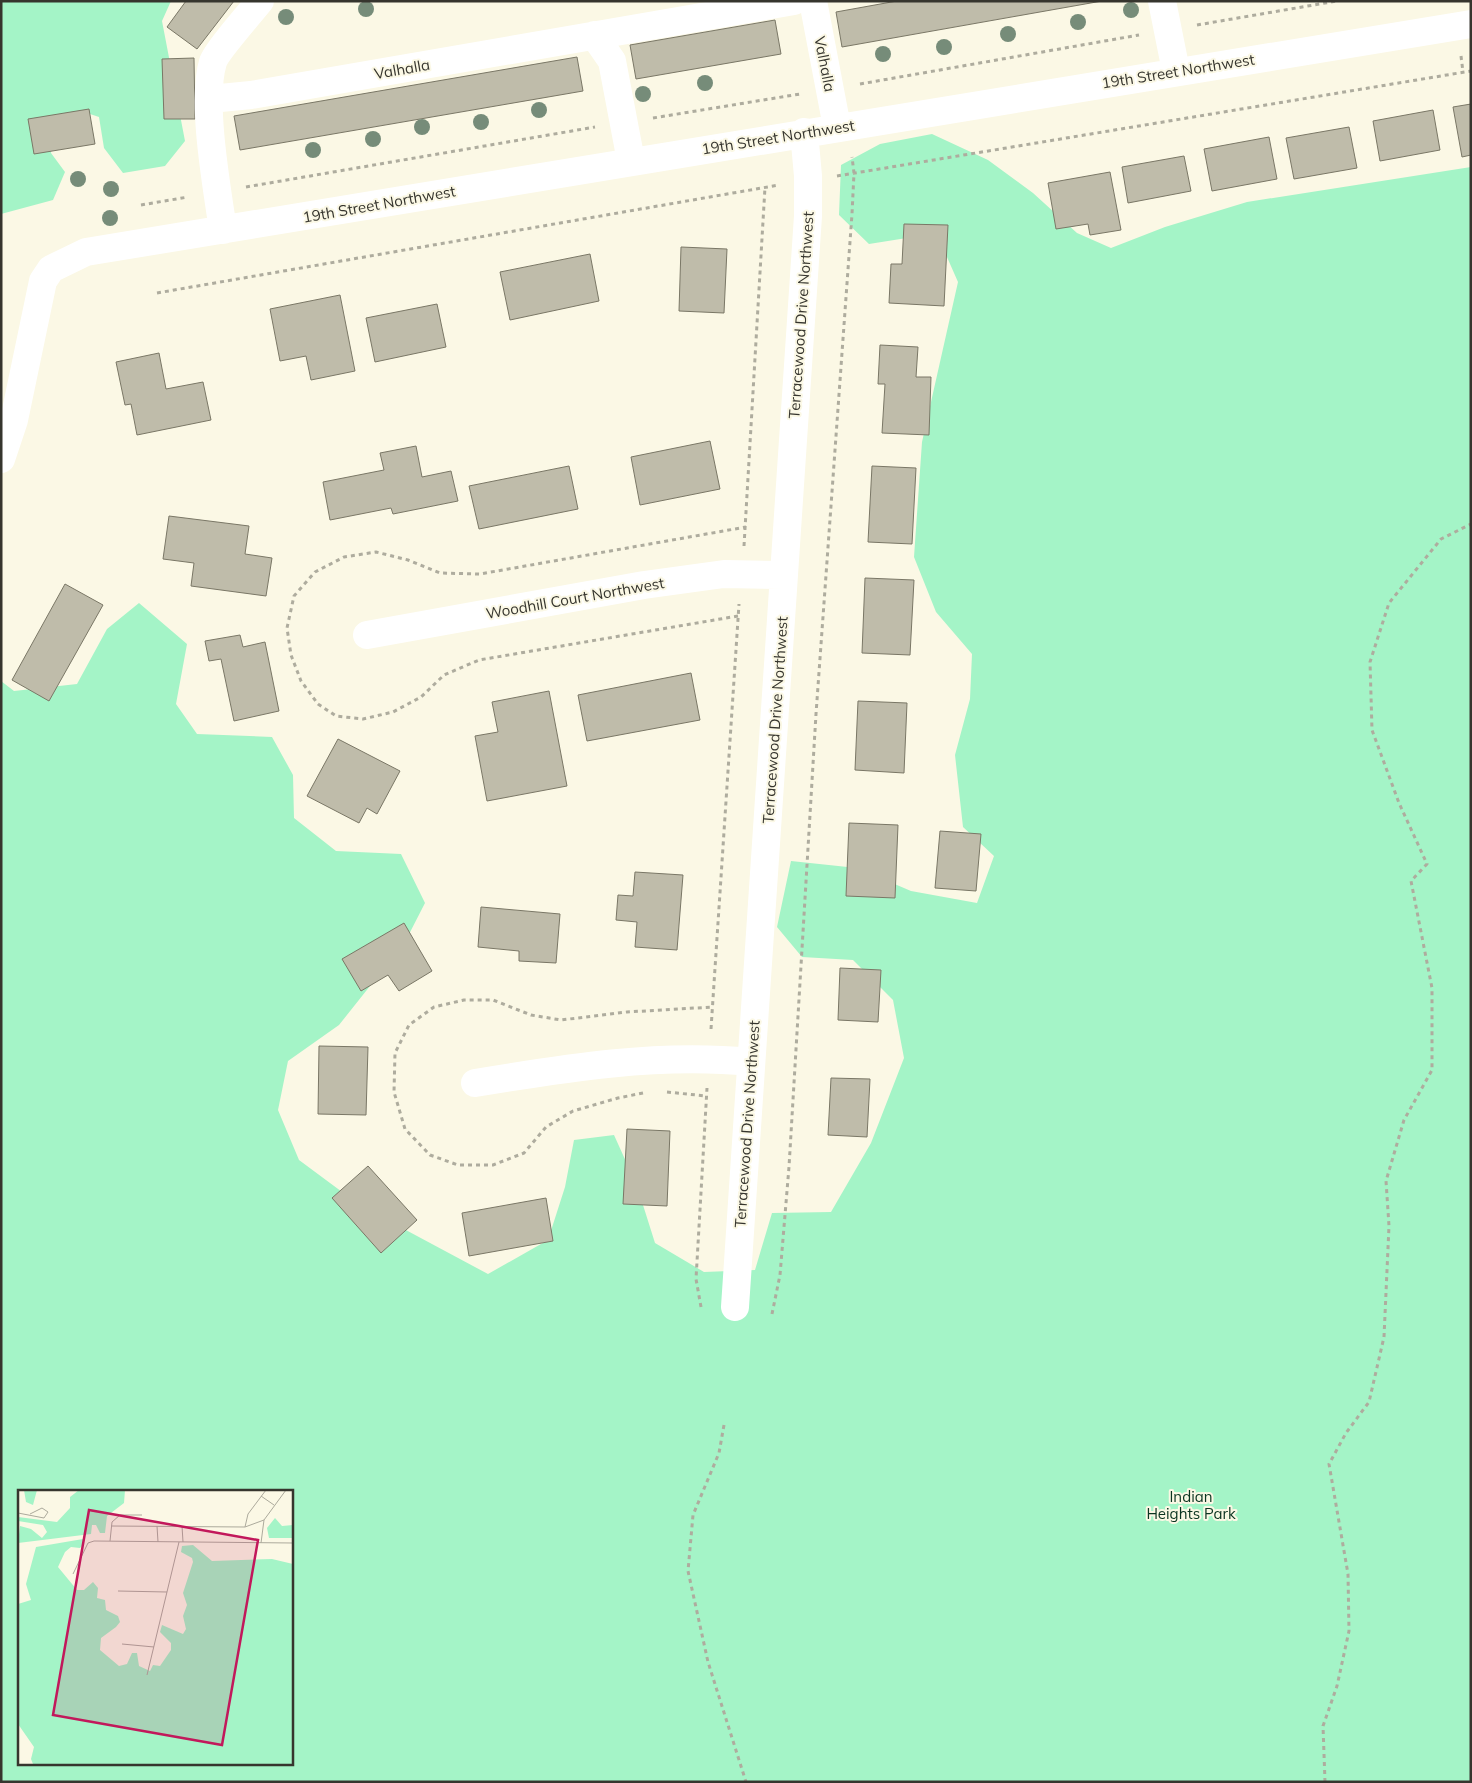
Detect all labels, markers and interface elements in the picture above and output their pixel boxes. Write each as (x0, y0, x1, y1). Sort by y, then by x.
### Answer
street label: Valhalla (810, 35, 840, 93)
street label: 19th Street Northwest (1100, 50, 1256, 92)
street label: Valhalla (373, 55, 431, 83)
street label: 19th Street Northwest (700, 116, 856, 158)
street label: 19th Street Northwest (301, 181, 457, 227)
street label: Terracewood Drive Northwest (784, 211, 818, 419)
street label: Woodhill Court Northwest (484, 573, 666, 623)
street label: Terracewood Drive Northwest (758, 616, 792, 824)
street label: Terracewood Drive Northwest (730, 1020, 764, 1228)
park label: Indian Heights Park (1146, 1487, 1236, 1523)
inset map (18, 1490, 292, 1766)

